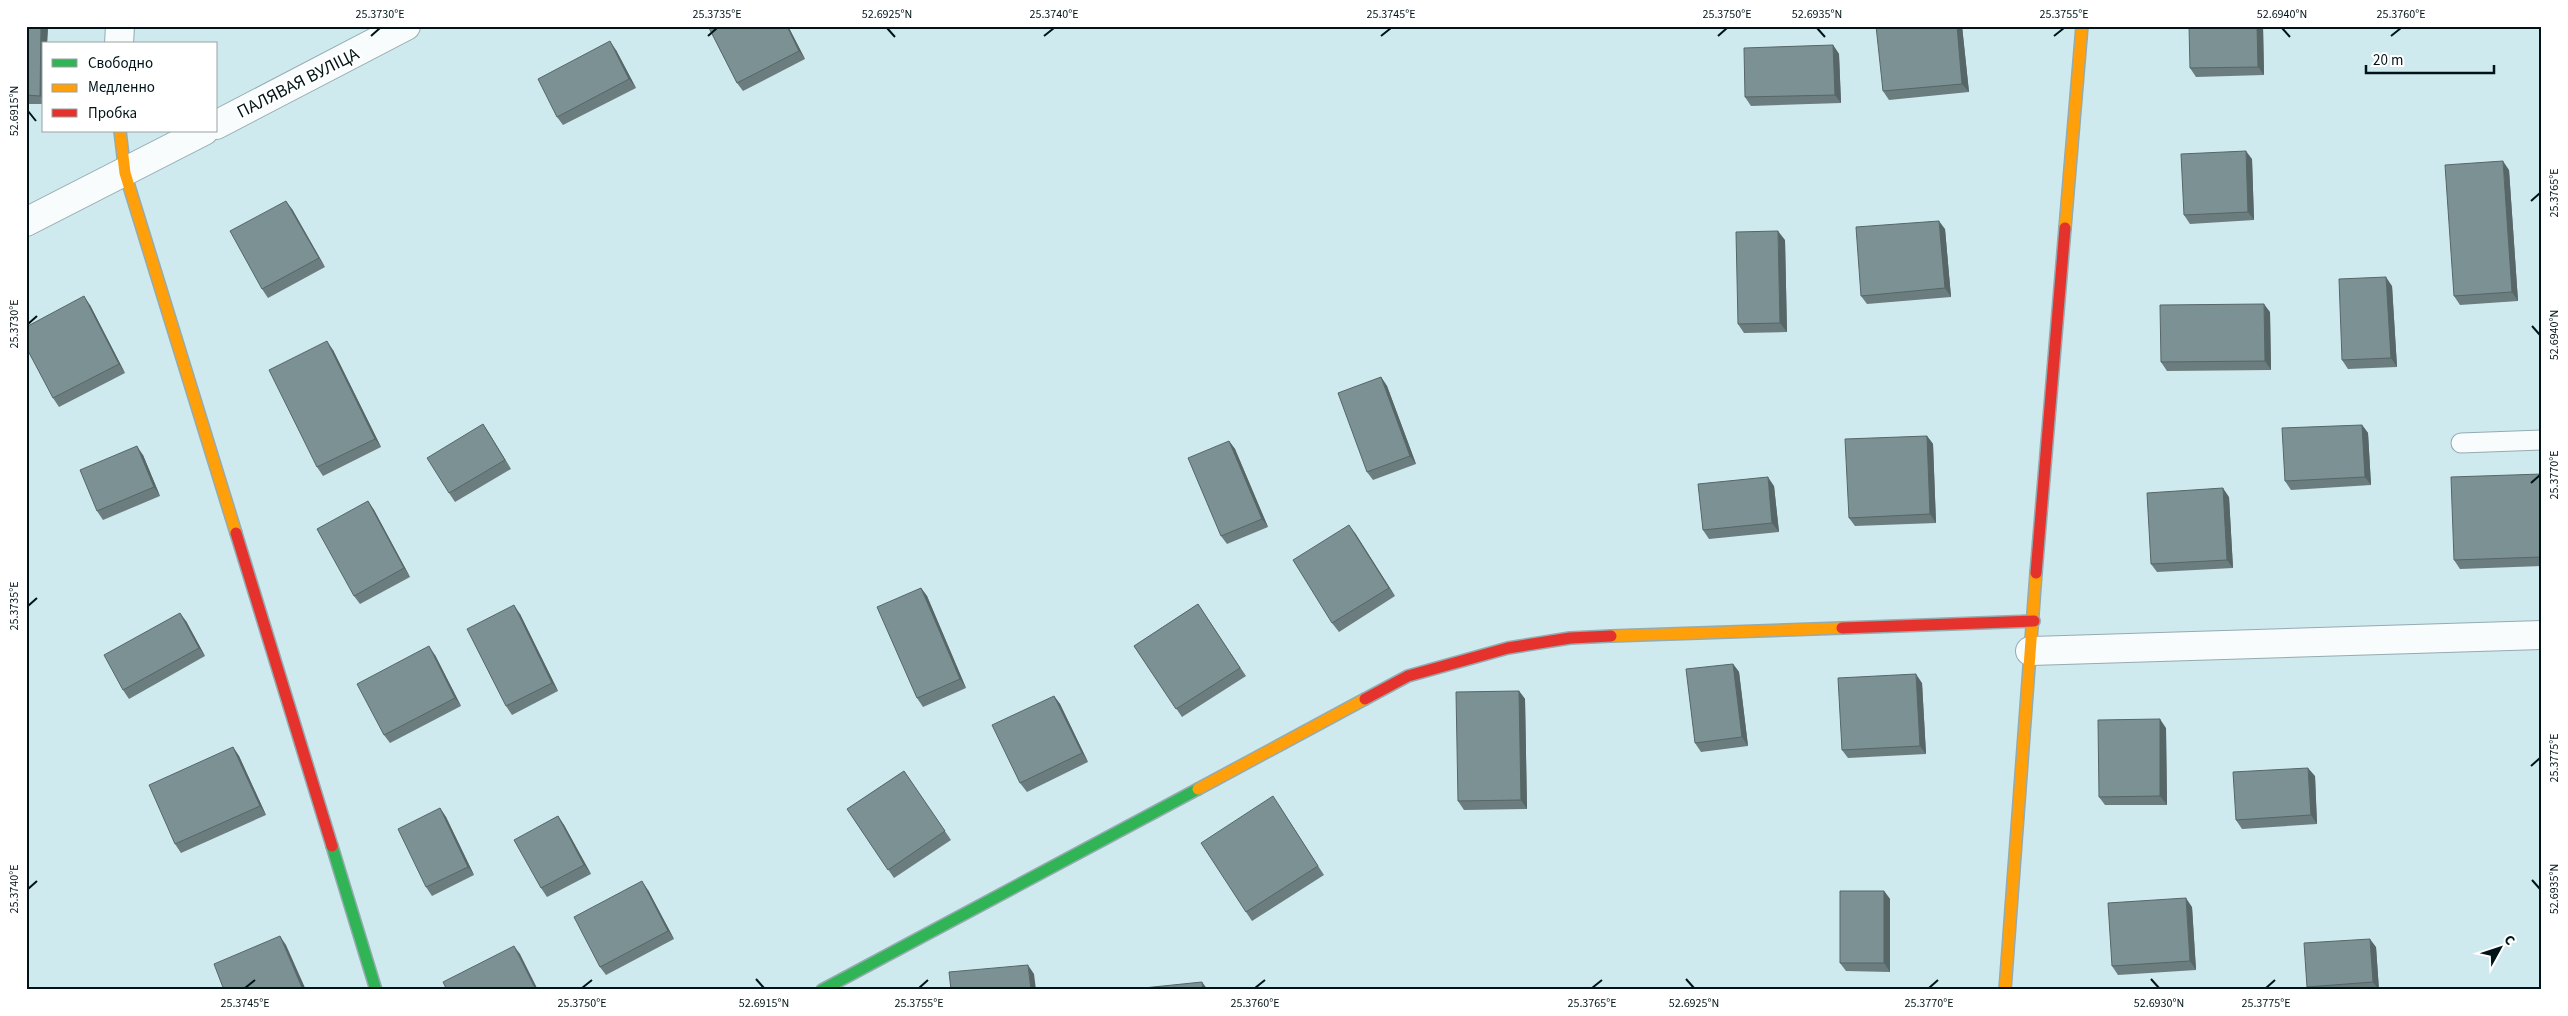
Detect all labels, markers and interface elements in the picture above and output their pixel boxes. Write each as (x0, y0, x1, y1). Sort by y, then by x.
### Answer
text: 25.3730°E (355, 6, 405, 23)
text: 25.3735°E (692, 6, 742, 23)
text: 52.6925°N (862, 6, 912, 23)
text: 25.3740°E (1029, 6, 1079, 23)
text: 25.3745°E (1366, 6, 1416, 23)
text: 25.3750°E (1702, 6, 1752, 23)
text: 52.6935°N (1792, 6, 1842, 23)
text: 25.3755°E (2039, 6, 2089, 23)
text: 52.6940°N (2257, 6, 2307, 23)
text: 25.3760°E (2376, 6, 2426, 23)
street label: ПАЛЯВАЯ ВУЛІЦА (233, 41, 364, 125)
legend (42, 42, 218, 132)
scale bar (2366, 42, 2493, 74)
text: 20 m (2373, 50, 2403, 71)
text: Свободно (88, 53, 153, 74)
text: Медленно (88, 77, 155, 98)
text: 52.6915°N (6, 86, 23, 136)
text: Пробка (88, 103, 137, 124)
text: 25.3765°E (2546, 168, 2563, 218)
text: 25.3730°E (6, 299, 23, 349)
text: 52.6940°N (2546, 310, 2563, 360)
text: 25.3770°E (2546, 450, 2563, 500)
text: 25.3735°E (6, 581, 23, 631)
text: 25.3775°E (2546, 733, 2563, 783)
text: 25.3740°E (6, 864, 23, 914)
text: 52.6935°N (2546, 864, 2563, 914)
north arrow (2476, 924, 2526, 974)
text: С (2499, 931, 2519, 950)
text: 25.3745°E (220, 995, 270, 1012)
text: 25.3750°E (557, 995, 607, 1012)
text: 52.6915°N (739, 995, 789, 1012)
text: 25.3755°E (894, 995, 944, 1012)
text: 25.3760°E (1230, 995, 1280, 1012)
text: 25.3765°E (1567, 995, 1617, 1012)
text: 52.6925°N (1669, 995, 1719, 1012)
text: 25.3770°E (1904, 995, 1954, 1012)
text: 52.6930°N (2134, 995, 2184, 1012)
text: 25.3775°E (2241, 995, 2291, 1012)

